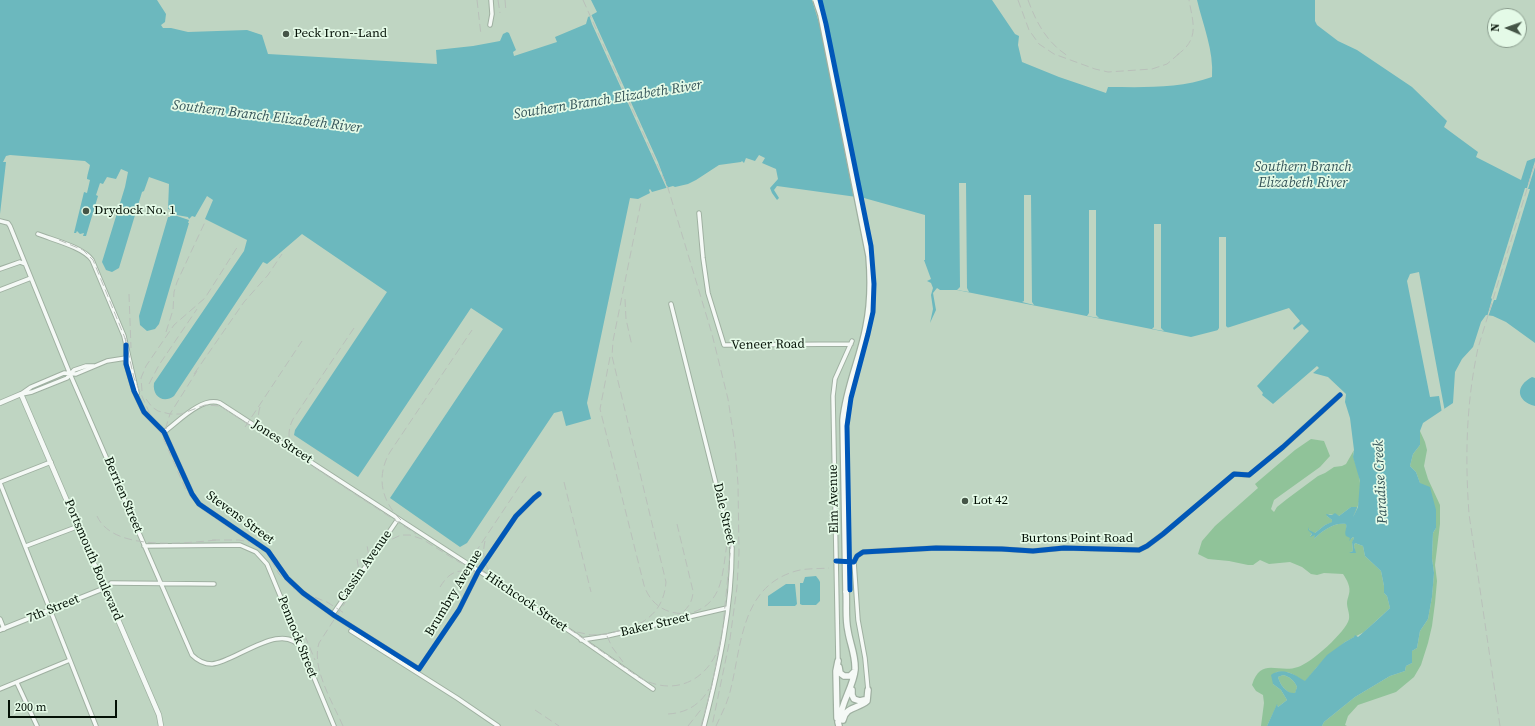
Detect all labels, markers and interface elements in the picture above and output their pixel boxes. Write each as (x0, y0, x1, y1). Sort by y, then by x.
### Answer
north arrow (1487, 8, 1527, 48)
text: N (1488, 23, 1503, 32)
place label: Peck Iron--Land (294, 26, 387, 42)
marker: Peck Iron--Land (281, 29, 291, 39)
water label: Southern Branch Elizabeth River (513, 77, 703, 123)
water label: Southern Branch Elizabeth River (172, 97, 362, 137)
water label: Southern Branch Elizabeth River (1254, 159, 1352, 192)
place label: Drydock No. 1 (94, 203, 176, 219)
marker: Drydock No. 1 (81, 206, 91, 216)
street label: Veneer Road (731, 337, 805, 353)
street label: Jones Street (249, 417, 315, 467)
water label: Paradise Creek (1370, 440, 1392, 524)
street label: Berrien Street (100, 455, 146, 535)
street label: Elm Avenue (826, 464, 842, 534)
street label: Dale Street (709, 482, 739, 546)
street label: Stevens Street (203, 488, 277, 548)
place label: Lot 42 (973, 493, 1008, 509)
marker: Lot 42 (960, 496, 970, 506)
street label: Portsmouth Boulevard (60, 497, 126, 623)
street label: Cassin Avenue (335, 527, 395, 605)
street label: Burtons Point Road (1021, 531, 1133, 547)
street label: Brumbry Avenue (422, 547, 486, 639)
street label: Hitchcock Street (482, 569, 570, 635)
street label: 7th Street (25, 591, 81, 627)
street label: Pennock Street (273, 594, 321, 680)
street label: Baker Street (619, 609, 691, 641)
scale bar (10, 692, 119, 718)
text: 200 m (15, 699, 47, 715)

